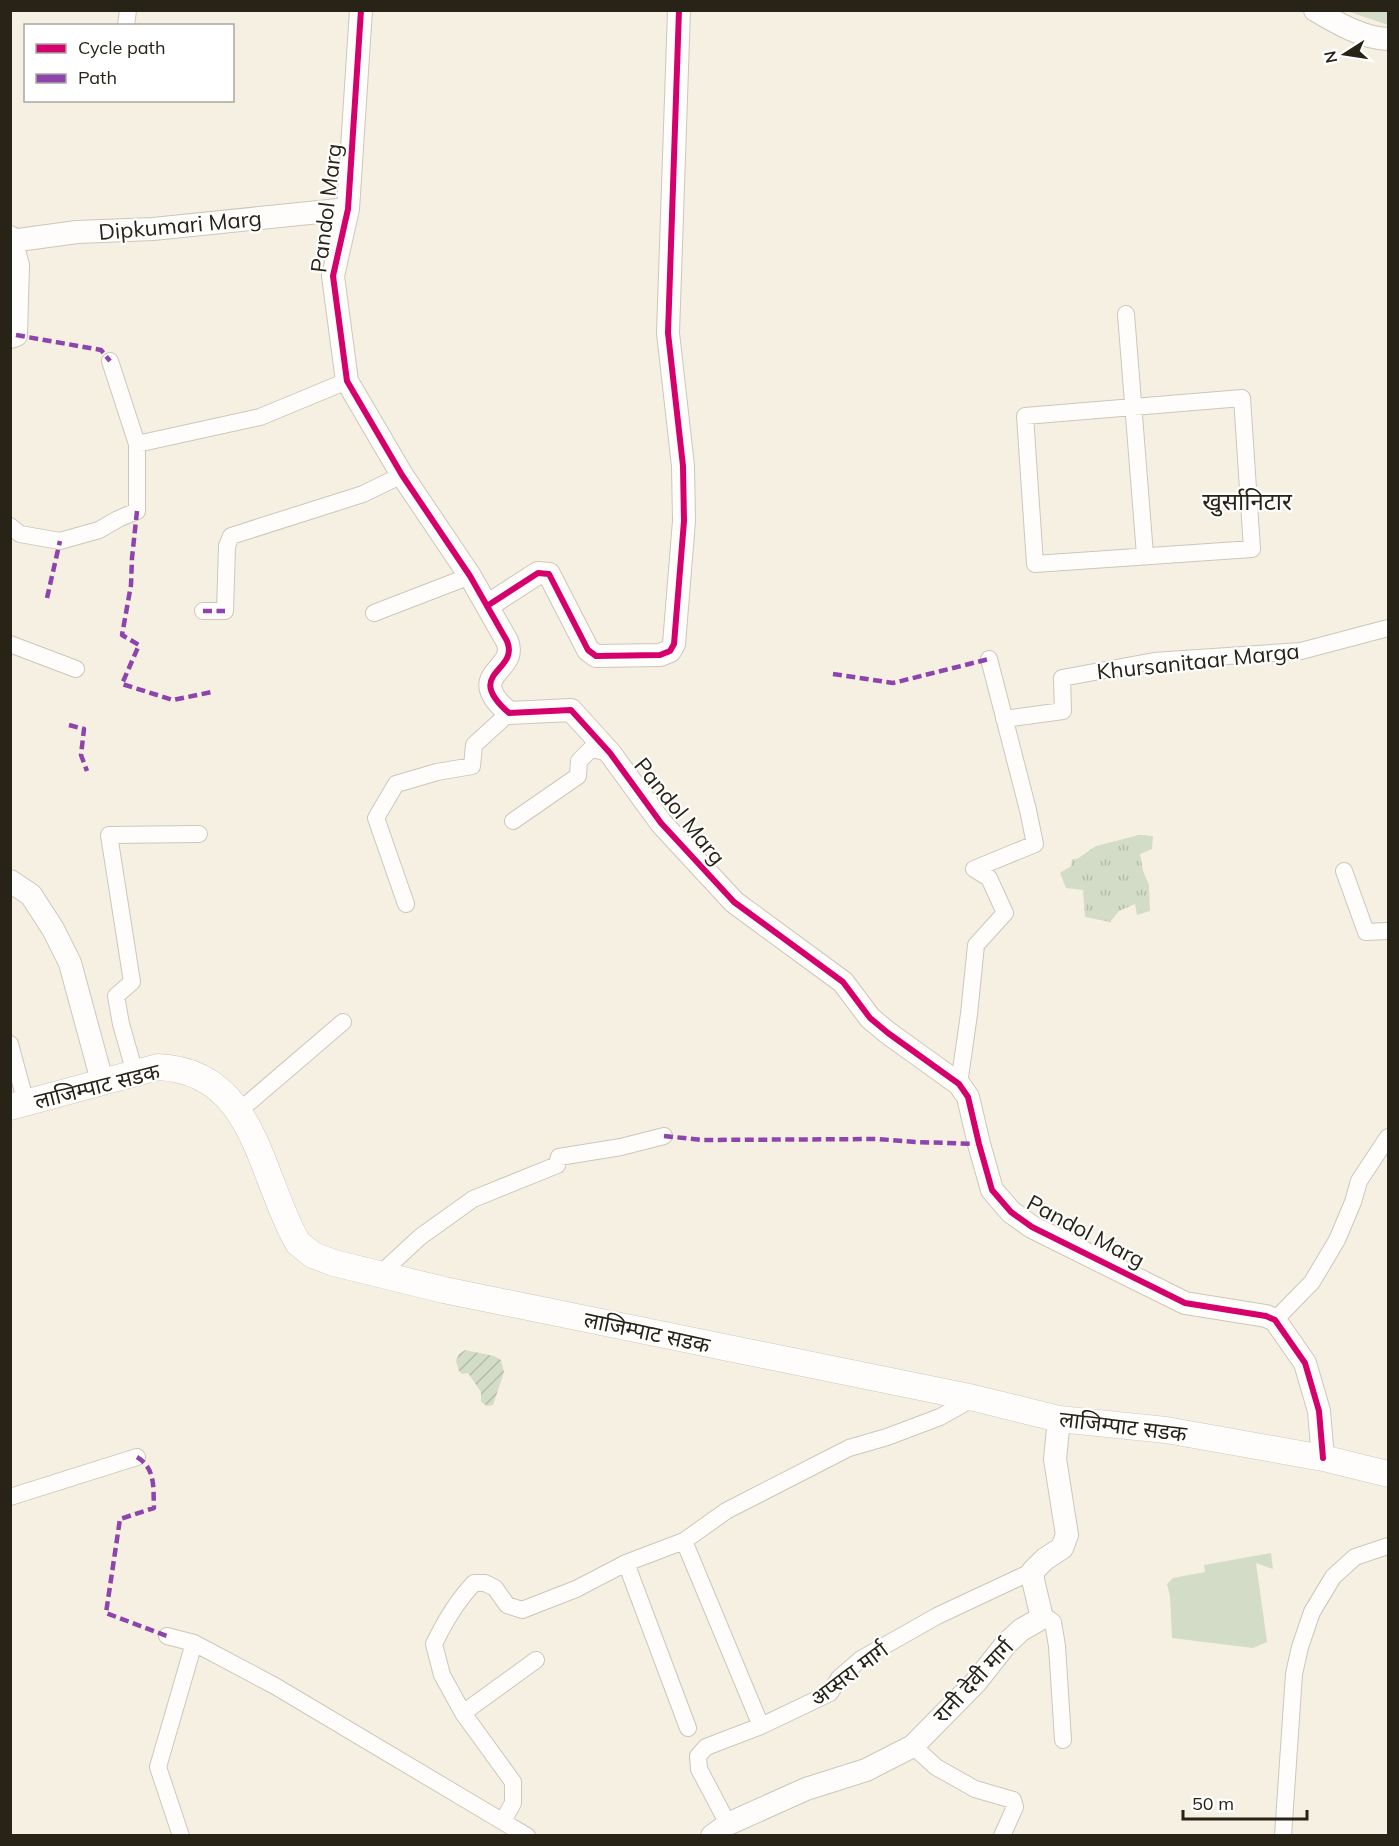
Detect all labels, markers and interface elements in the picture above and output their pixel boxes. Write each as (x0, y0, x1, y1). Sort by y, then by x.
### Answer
legend (24, 24, 234, 102)
north arrow (1315, 24, 1375, 84)
text: Cycle path (78, 36, 165, 59)
text: N (1319, 49, 1341, 65)
text: Path (78, 66, 117, 89)
street label: Pandol Marg (304, 142, 348, 274)
street label: Dipkumari Marg (97, 204, 263, 246)
district label: खुर्सानिटार (1202, 486, 1293, 517)
street label: Khursanitaar Marga (1095, 636, 1301, 686)
street label: Pandol Marg (628, 752, 732, 870)
street label: लाजिम्पाट सडक (31, 1057, 164, 1115)
street label: Pandol Marg (1022, 1188, 1150, 1274)
street label: लाजिम्पाट सडक (581, 1305, 714, 1359)
street label: लाजिम्पाट सडक (1058, 1404, 1189, 1448)
street label: रानी देवी मार्ग (927, 1632, 1020, 1729)
street label: अप्सरा मार्ग (805, 1635, 894, 1712)
scale bar (1183, 1783, 1308, 1821)
text: 50 m (1192, 1792, 1234, 1815)

